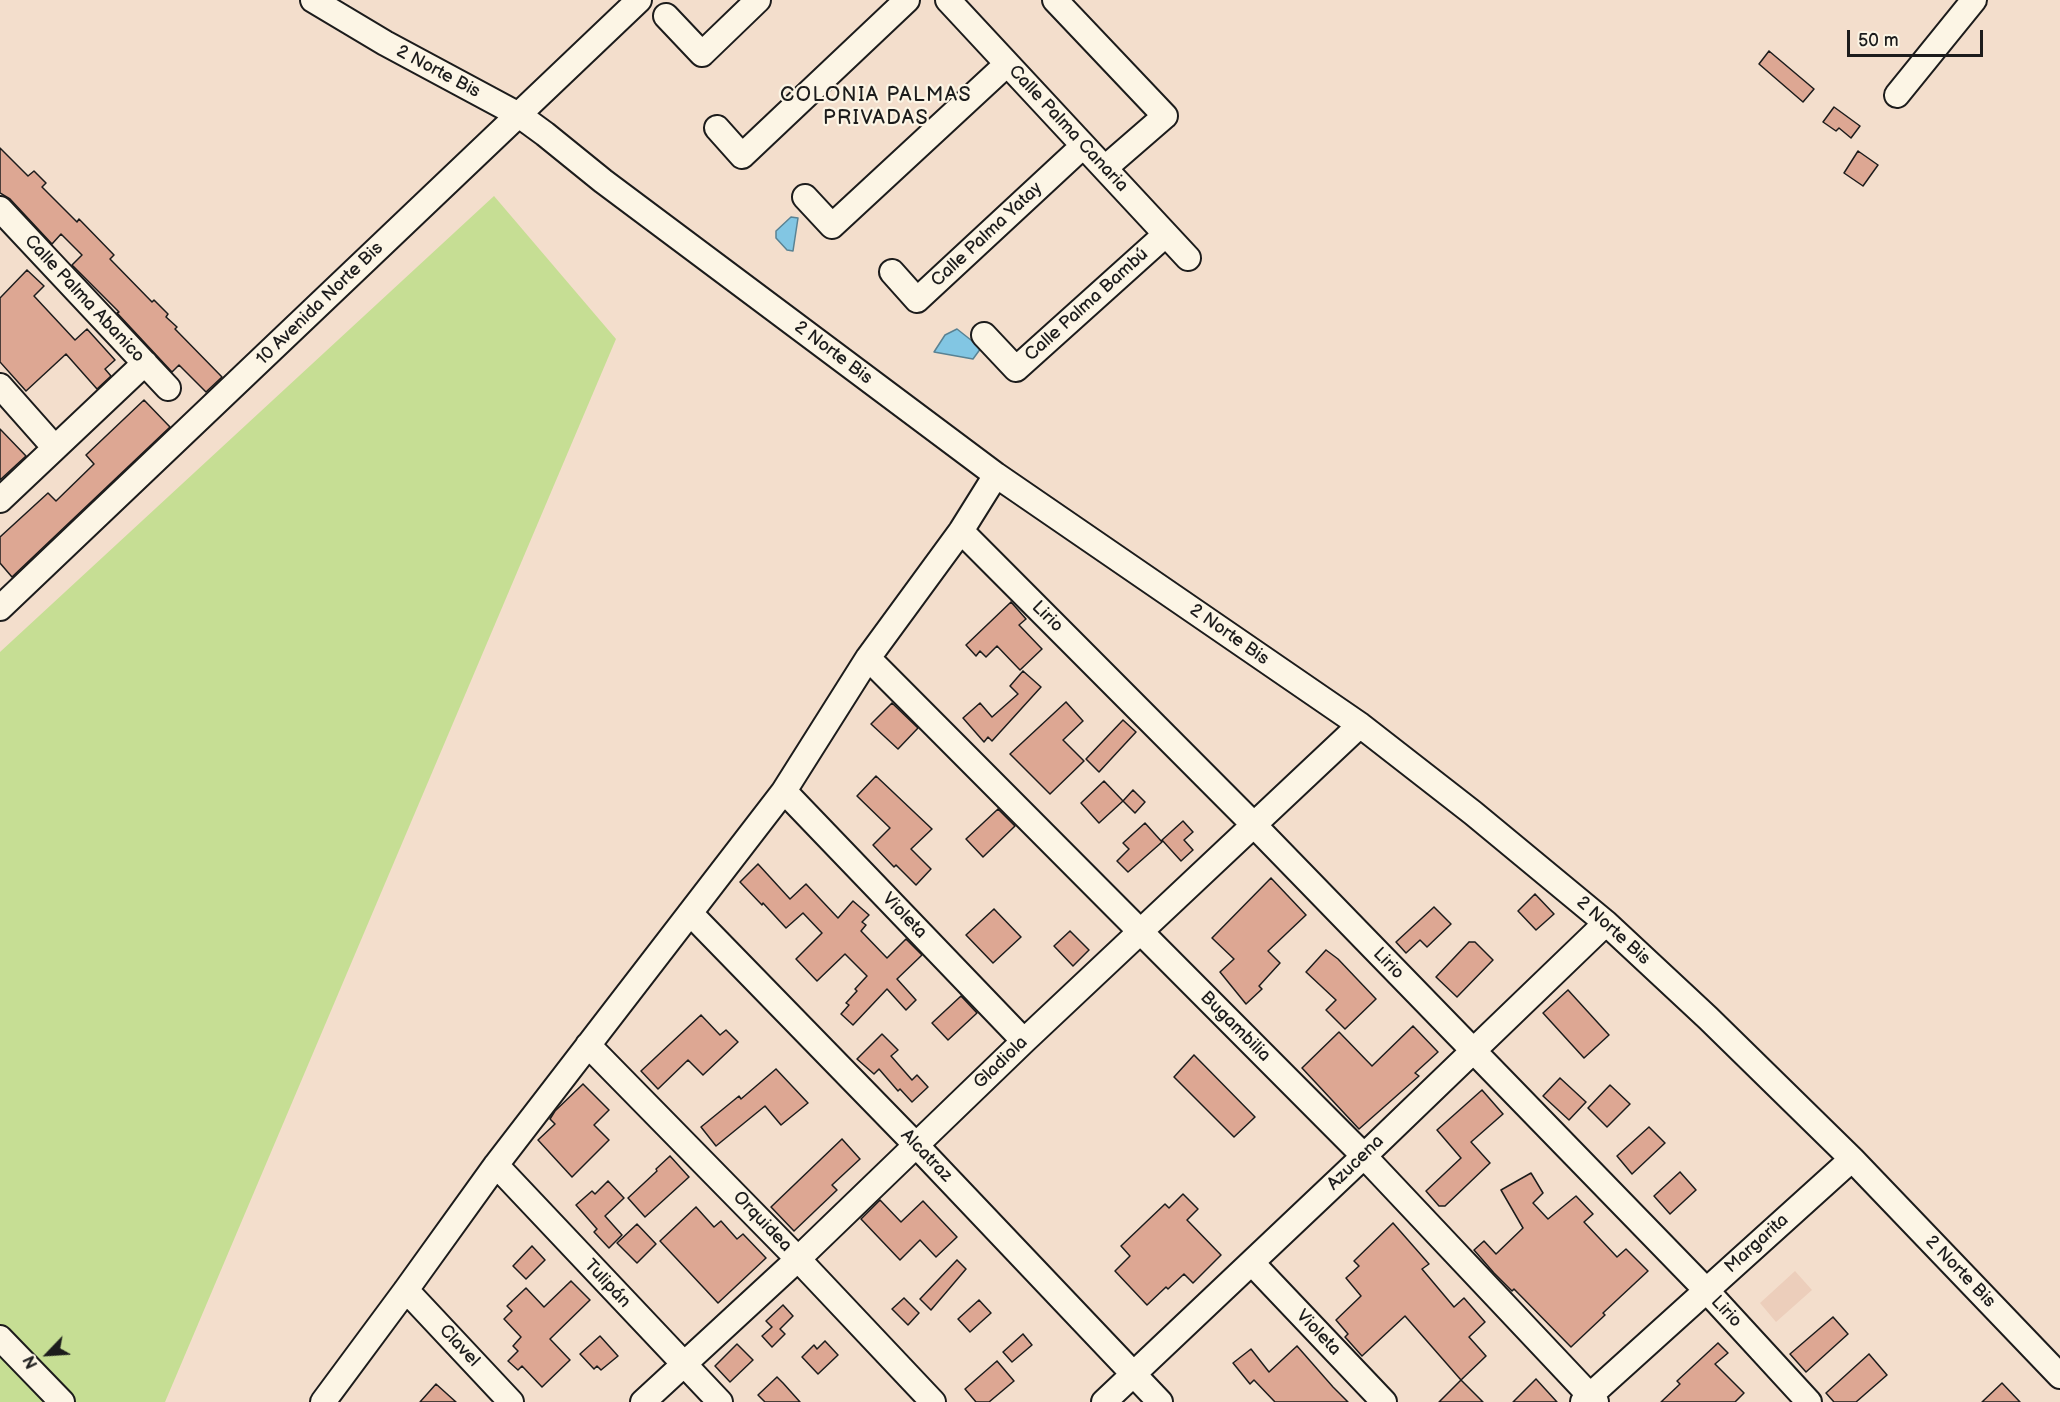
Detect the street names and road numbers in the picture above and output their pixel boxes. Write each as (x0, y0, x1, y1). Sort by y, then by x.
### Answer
street label: 2 Norte Bis (392, 41, 484, 103)
street label: Calle Palma Canaria (1004, 61, 1132, 197)
street label: Calle Palma Yatay (927, 178, 1047, 292)
street label: Calle Palma Abanico (19, 231, 149, 367)
street label: 10 Avenida Norte Bis (252, 238, 388, 370)
street label: Calle Palma Bambú (1021, 244, 1153, 366)
street label: 2 Norte Bis (790, 317, 876, 389)
street label: Lirio (1027, 597, 1067, 637)
street label: 2 Norte Bis (1185, 600, 1273, 670)
street label: Violeta (877, 889, 931, 943)
street label: 2 Norte Bis (1572, 892, 1654, 970)
street label: Lirio (1368, 944, 1408, 984)
street label: Bugambilia (1195, 987, 1275, 1067)
street label: Gladiola (970, 1032, 1032, 1094)
street label: Alcatraz (896, 1125, 956, 1187)
street label: Azucena (1323, 1131, 1389, 1195)
street label: Orquidea (728, 1187, 796, 1257)
street label: Margarita (1721, 1210, 1793, 1278)
street label: 2 Norte Bis (1920, 1231, 2000, 1313)
street label: Tulipán (579, 1255, 635, 1313)
street label: Lirio (1706, 1292, 1746, 1332)
street label: Violeta (1291, 1306, 1345, 1360)
street label: Clavel (434, 1320, 484, 1372)

